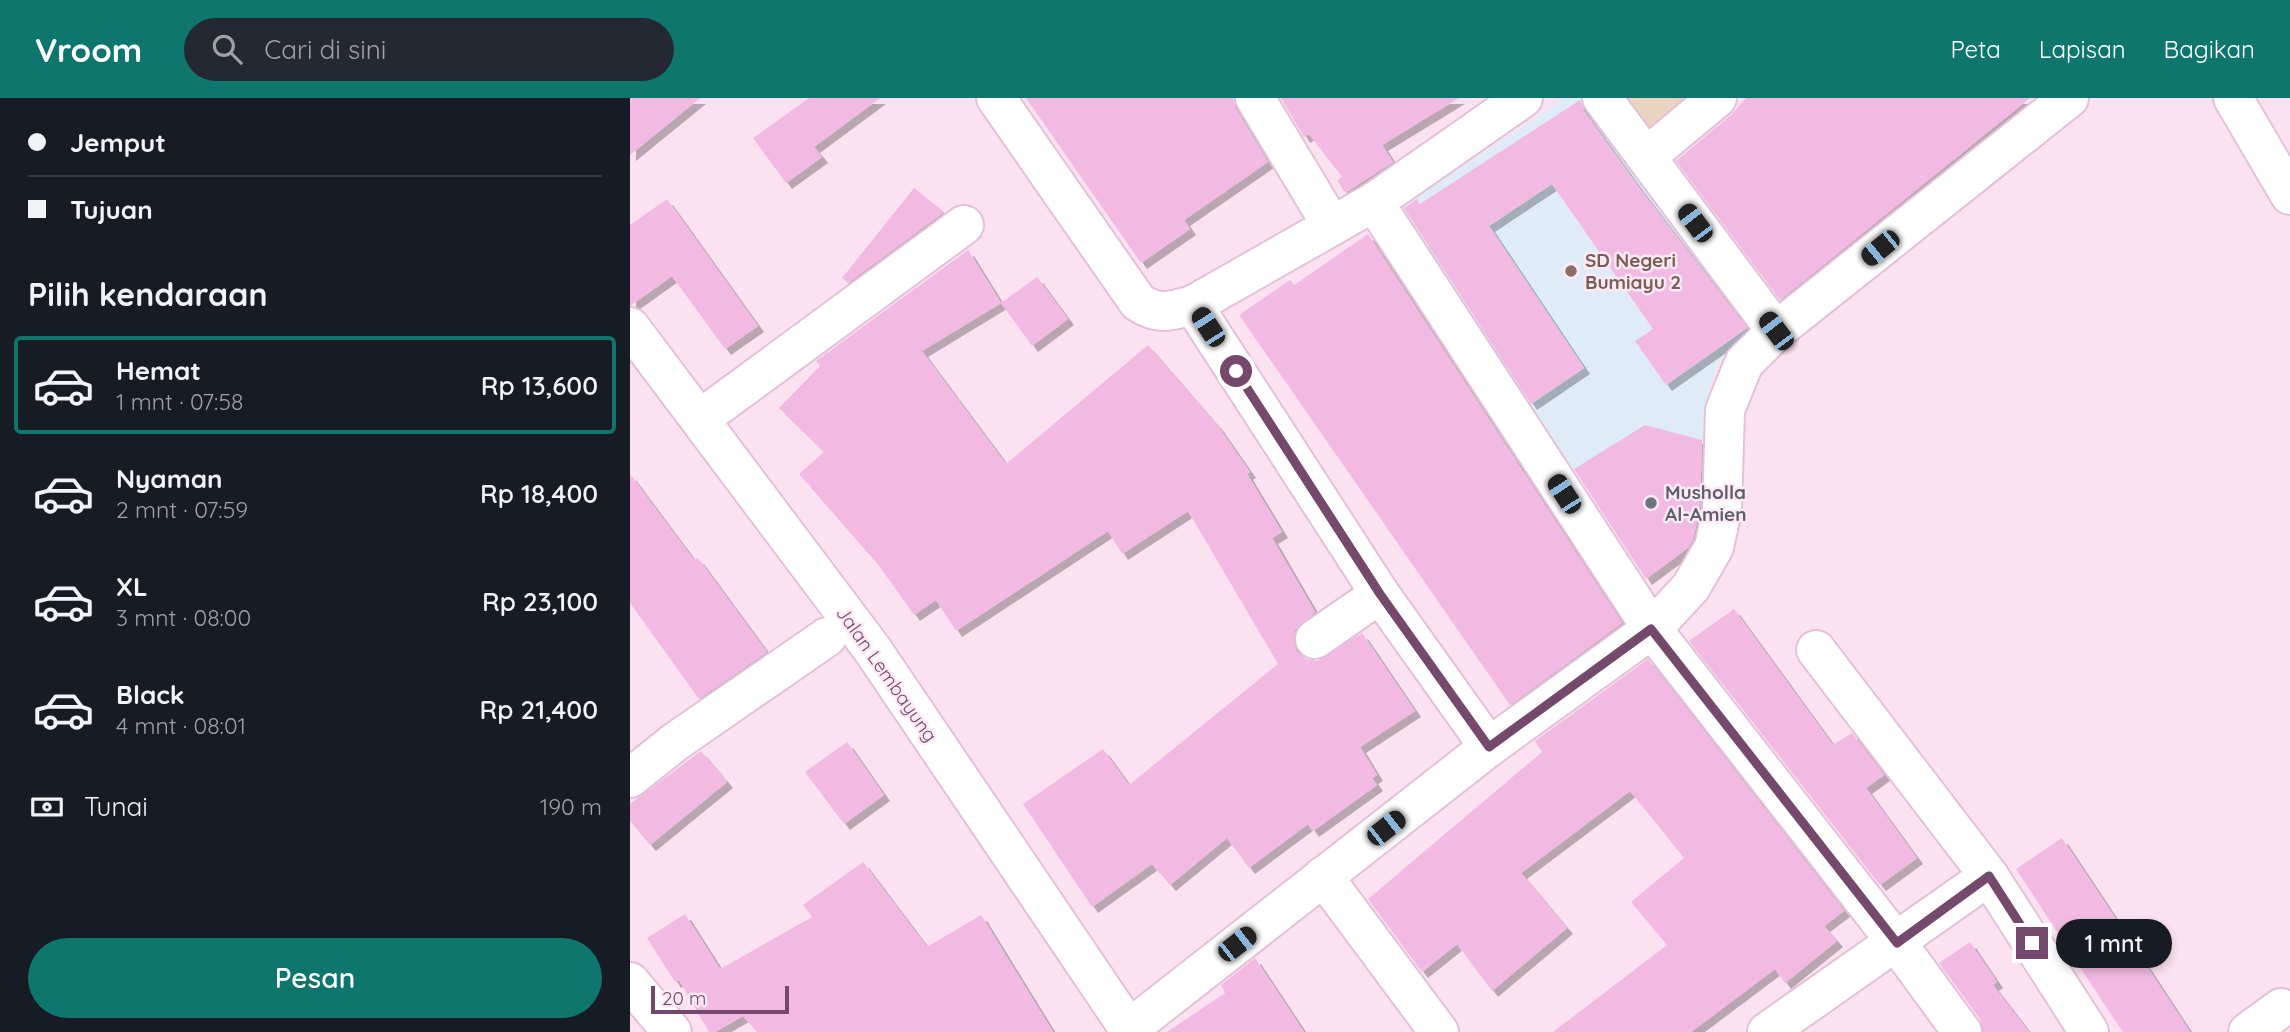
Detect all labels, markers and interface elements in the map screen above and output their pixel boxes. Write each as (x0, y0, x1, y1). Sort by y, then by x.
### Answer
search box (184, 18, 674, 81)
text: Vroom (35, 29, 142, 70)
icon: search (208, 30, 246, 68)
text: Cari di sini (264, 33, 386, 66)
text: Peta (1950, 34, 2001, 64)
text: Lapisan (2039, 34, 2126, 64)
text: Bagikan (2164, 34, 2255, 64)
text: Jemput (70, 126, 166, 159)
text: Tujuan (70, 193, 153, 226)
car (1674, 200, 1717, 246)
car (1858, 227, 1903, 269)
place label: SD Negeri Bumiayu 2 (1585, 248, 1681, 294)
marker: SD Negeri Bumiayu 2 (1563, 263, 1579, 279)
text: Pilih kendaraan (28, 274, 268, 314)
car (1188, 304, 1229, 350)
car (1755, 308, 1798, 354)
icon: car (32, 354, 95, 417)
text: Hemat (116, 354, 201, 387)
route start (1220, 355, 1252, 387)
text: Rp 13,600 (481, 369, 598, 402)
text: 1 mnt · 07:58 (116, 387, 243, 416)
icon: car (32, 462, 95, 525)
text: Nyaman (116, 462, 223, 495)
car (1544, 471, 1585, 517)
text: Rp 18,400 (480, 477, 598, 510)
place label: Musholla Al-Amien (1665, 480, 1746, 526)
text: 2 mnt · 07:59 (116, 495, 248, 524)
marker: Musholla Al-Amien (1643, 495, 1659, 511)
icon: car (32, 570, 95, 633)
text: XL (116, 570, 148, 603)
text: Rp 23,100 (482, 585, 598, 618)
street label: Jalan Lembayung (831, 602, 943, 746)
text: 3 mnt · 08:00 (116, 603, 251, 632)
icon: car (32, 678, 95, 741)
text: Black (116, 678, 185, 711)
text: Rp 21,400 (479, 693, 598, 726)
text: 4 mnt · 08:01 (116, 711, 246, 740)
icon: cash (28, 788, 66, 826)
text: Tunai (84, 790, 148, 823)
text: 190 m (540, 792, 602, 821)
car (1363, 807, 1410, 849)
callout: 1 mnt (2056, 918, 2172, 968)
car (1214, 923, 1261, 965)
route end (2016, 927, 2048, 959)
text: 1 mnt (2085, 929, 2143, 958)
button: Pesan (28, 938, 602, 1018)
scale bar (651, 983, 789, 1015)
text: 20 m (662, 986, 706, 1010)

